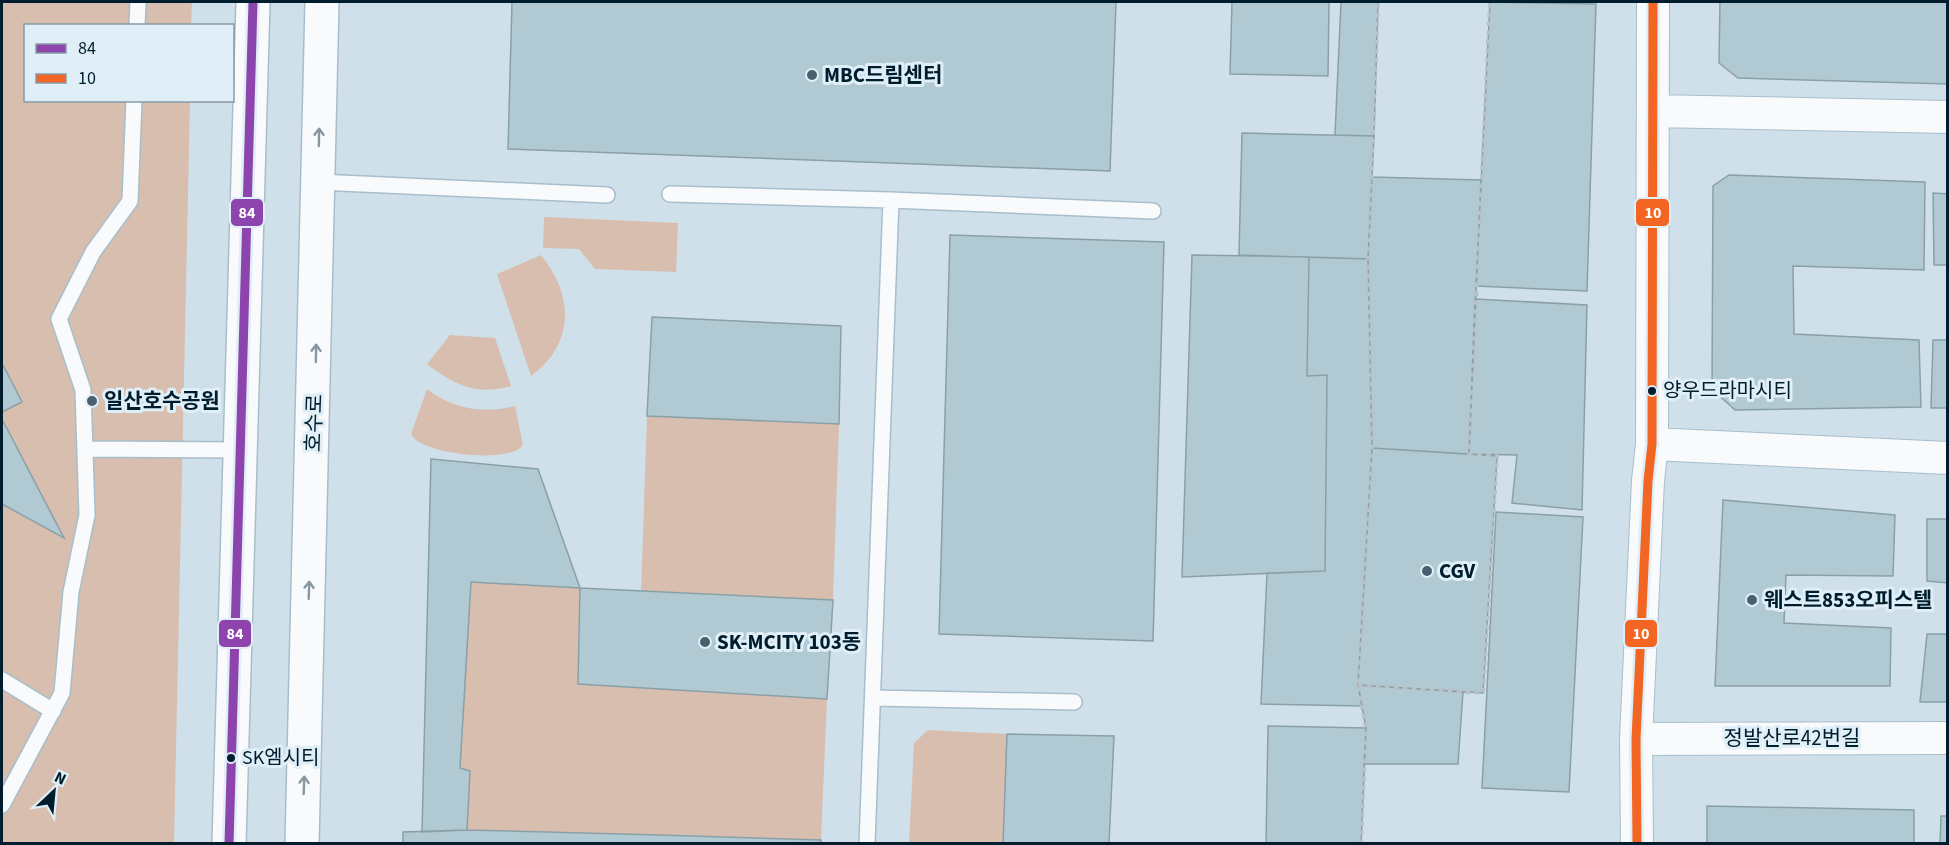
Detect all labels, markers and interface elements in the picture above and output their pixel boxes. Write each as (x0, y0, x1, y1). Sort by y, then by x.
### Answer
legend (24, 24, 234, 102)
text: 84 (78, 36, 96, 61)
place label: MBC드림센터 (824, 60, 942, 90)
text: 10 (78, 66, 96, 91)
marker: MBC드림센터 (805, 68, 819, 82)
one-way arrow (313, 128, 325, 148)
line badge: 84 (230, 198, 264, 227)
line badge: 10 (1635, 198, 1670, 227)
text: 84 (239, 202, 256, 224)
text: 10 (1645, 202, 1661, 224)
one-way arrow (310, 344, 322, 364)
place label: 양우드라마시티 (1663, 377, 1792, 405)
marker: 양우드라마시티 (1646, 385, 1658, 397)
place label: 일산호수공원 (104, 386, 220, 416)
marker: 일산호수공원 (85, 394, 99, 408)
street label: 호수로 (298, 394, 330, 452)
place label: CGV (1439, 556, 1475, 586)
marker: CGV (1420, 564, 1434, 578)
one-way arrow (304, 581, 315, 601)
place label: 웨스트853오피스텔 (1764, 585, 1933, 615)
marker: 웨스트853오피스텔 (1745, 593, 1759, 607)
line badge: 84 (218, 619, 252, 648)
line badge: 10 (1624, 619, 1658, 648)
text: 84 (227, 623, 244, 645)
text: 10 (1633, 623, 1649, 645)
place label: SK-MCITY 103동 (717, 627, 861, 657)
marker: SK-MCITY 103동 (698, 635, 712, 649)
street label: 정발산로42번길 (1724, 723, 1860, 753)
place label: SK엠시티 (242, 744, 319, 772)
marker: SK엠시티 (225, 752, 237, 764)
north arrow (24, 761, 84, 821)
text: N (51, 766, 70, 791)
one-way arrow (298, 776, 310, 796)

